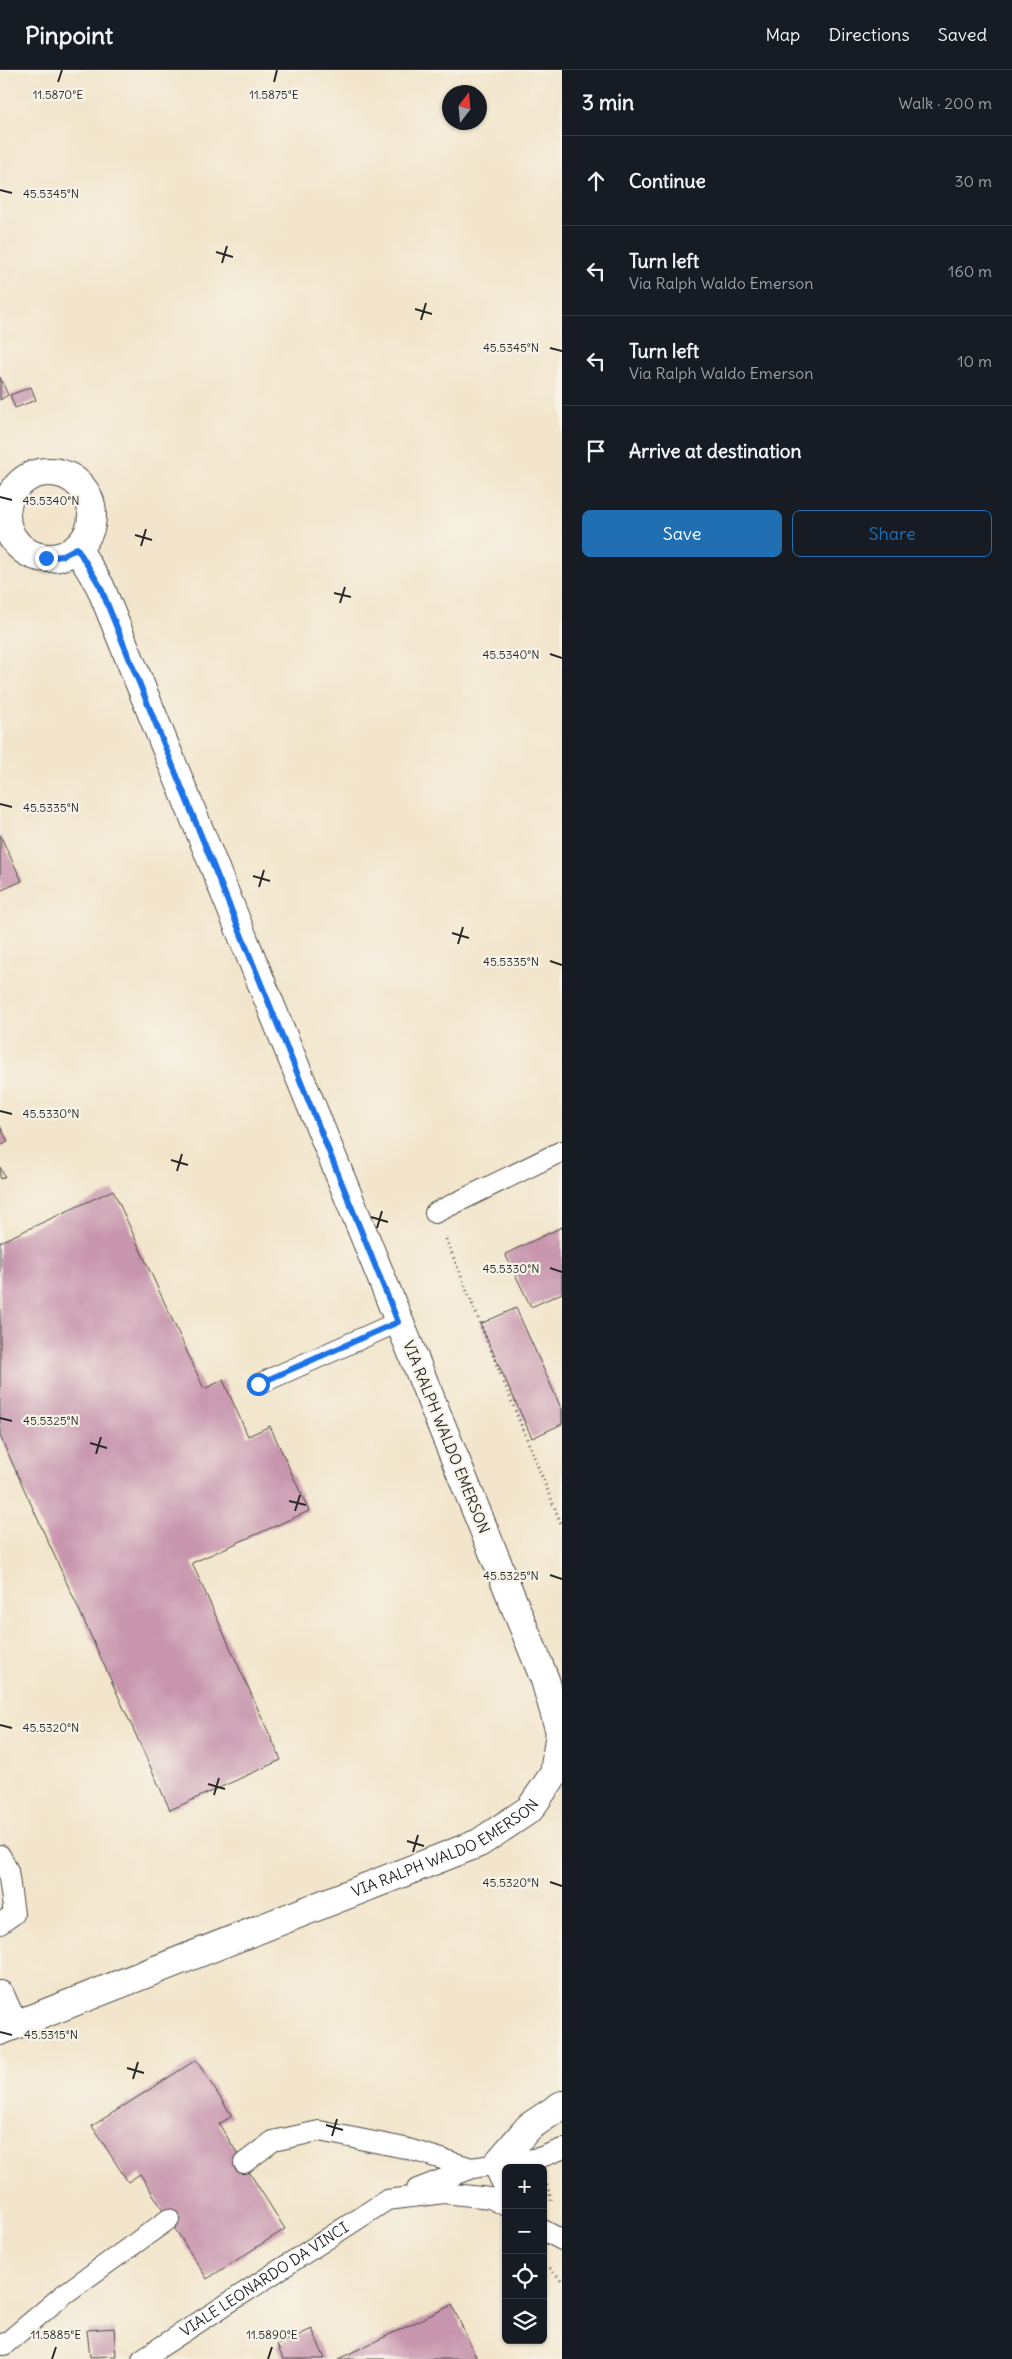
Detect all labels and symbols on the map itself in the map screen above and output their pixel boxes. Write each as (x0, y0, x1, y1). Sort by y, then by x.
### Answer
north arrow (442, 85, 487, 130)
text: 11.5870°E (33, 87, 83, 102)
text: 11.5875°E (249, 87, 299, 102)
text: 45.5345°N (23, 186, 79, 201)
text: 45.5345°N (483, 340, 539, 355)
text: 45.5340°N (22, 493, 80, 508)
route end (35, 547, 58, 570)
text: 45.5340°N (482, 647, 540, 662)
text: 45.5335°N (23, 800, 79, 815)
text: 45.5335°N (483, 954, 539, 969)
text: 45.5330°N (22, 1106, 80, 1121)
text: 45.5330°N (482, 1261, 540, 1276)
street label: VIA RALPH WALDO EMERSON (399, 1338, 494, 1536)
route start (247, 1373, 270, 1396)
text: 45.5325°N (23, 1413, 79, 1428)
text: 45.5325°N (483, 1568, 539, 1583)
text: 45.5320°N (23, 1720, 79, 1735)
street label: VIA RALPH WALDO EMERSON (349, 1796, 543, 1901)
text: 45.5320°N (483, 1875, 539, 1890)
text: 45.5315°N (24, 2027, 78, 2042)
street label: VIALE LEONARDO DA VINCI (177, 2218, 352, 2341)
text: 11.5885°E (31, 2327, 81, 2342)
text: 11.5890°E (246, 2327, 298, 2342)

